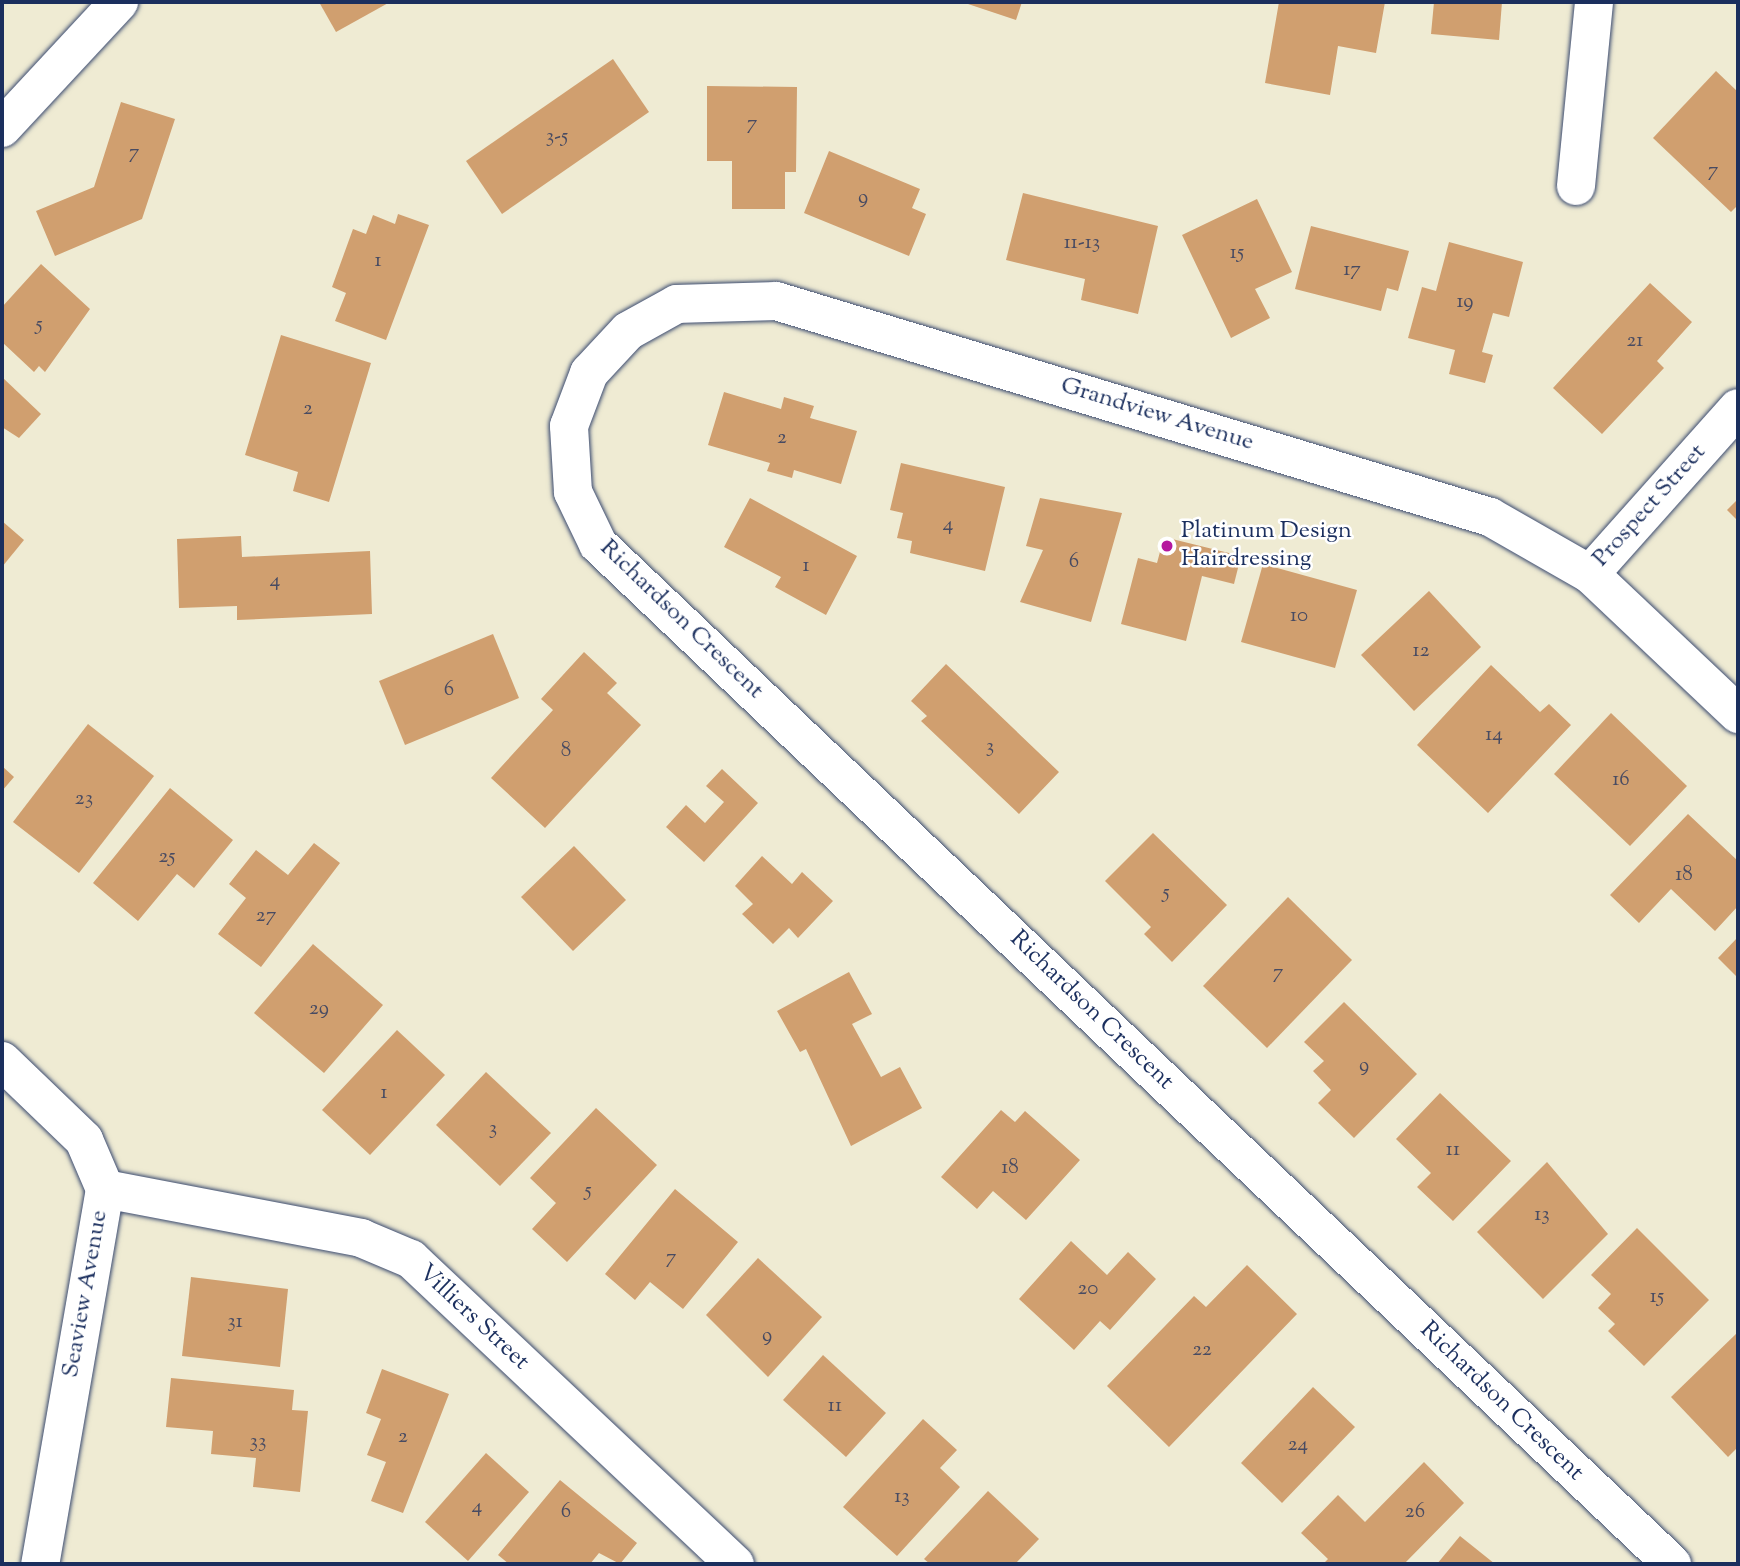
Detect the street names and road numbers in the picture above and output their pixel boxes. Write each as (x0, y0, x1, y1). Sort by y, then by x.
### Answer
street label: Grandview Avenue (1057, 372, 1257, 458)
street label: Prospect Street (1587, 439, 1713, 573)
street label: Richardson Crescent (593, 534, 769, 706)
street label: Richardson Crescent (1003, 925, 1179, 1097)
street label: Seaview Avenue (57, 1208, 115, 1380)
street label: Villiers Street (411, 1259, 535, 1377)
street label: Richardson Crescent (1413, 1316, 1589, 1488)

